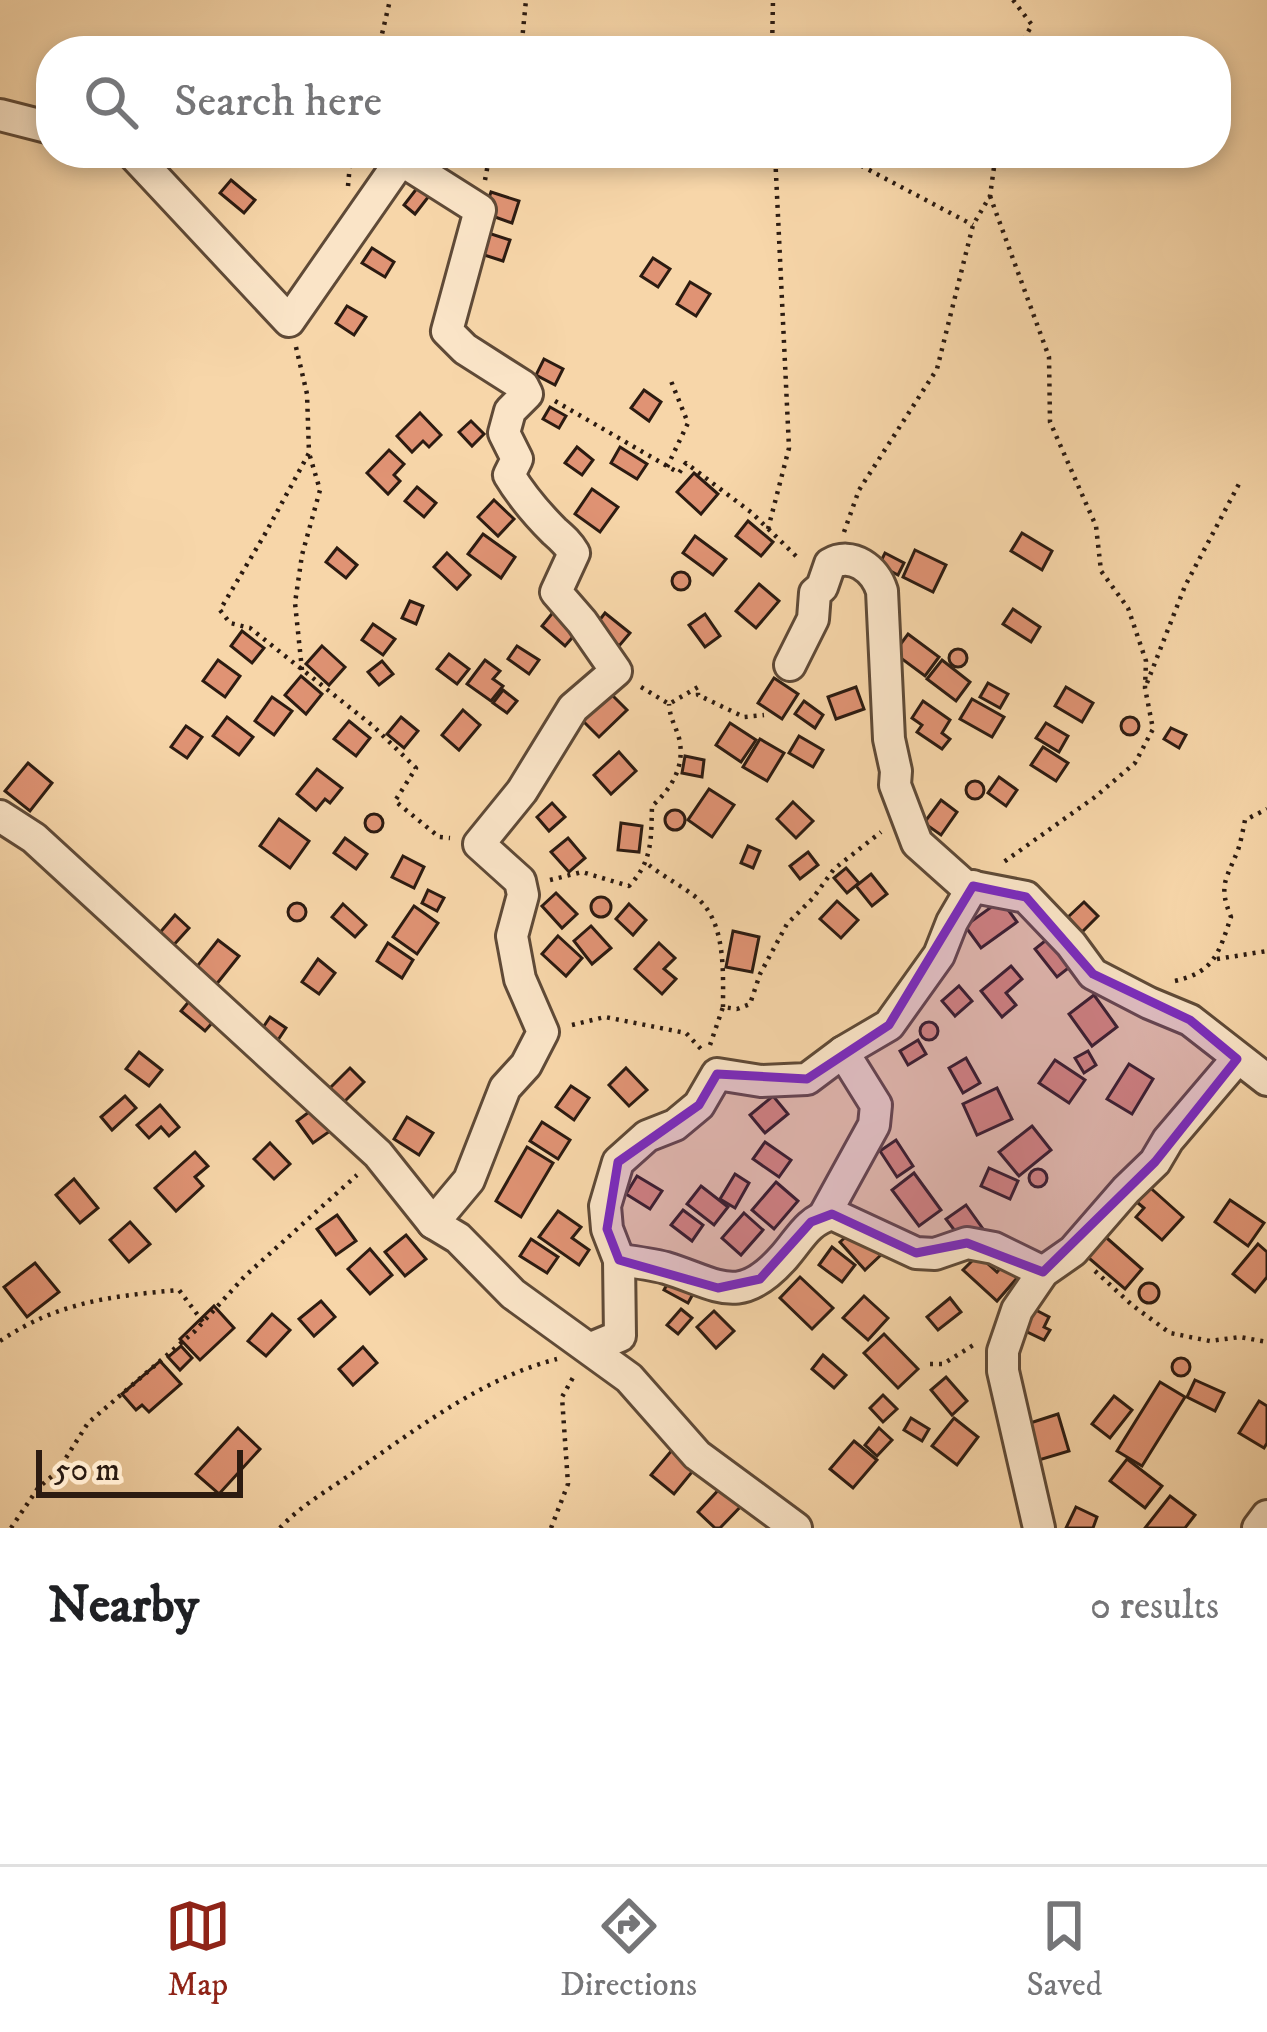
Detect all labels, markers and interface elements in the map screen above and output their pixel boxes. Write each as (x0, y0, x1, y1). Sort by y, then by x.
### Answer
search box (36, 36, 1231, 168)
icon: search (78, 69, 144, 135)
text: Search here (174, 74, 382, 130)
scale bar (36, 1444, 243, 1497)
text: 50 m (54, 1450, 120, 1491)
text: Nearby (48, 1574, 199, 1638)
text: 0 results (1090, 1582, 1219, 1631)
tab: Map (165, 1893, 231, 2006)
tab: Directions (560, 1893, 697, 2006)
tab: Saved (1026, 1893, 1102, 2006)

